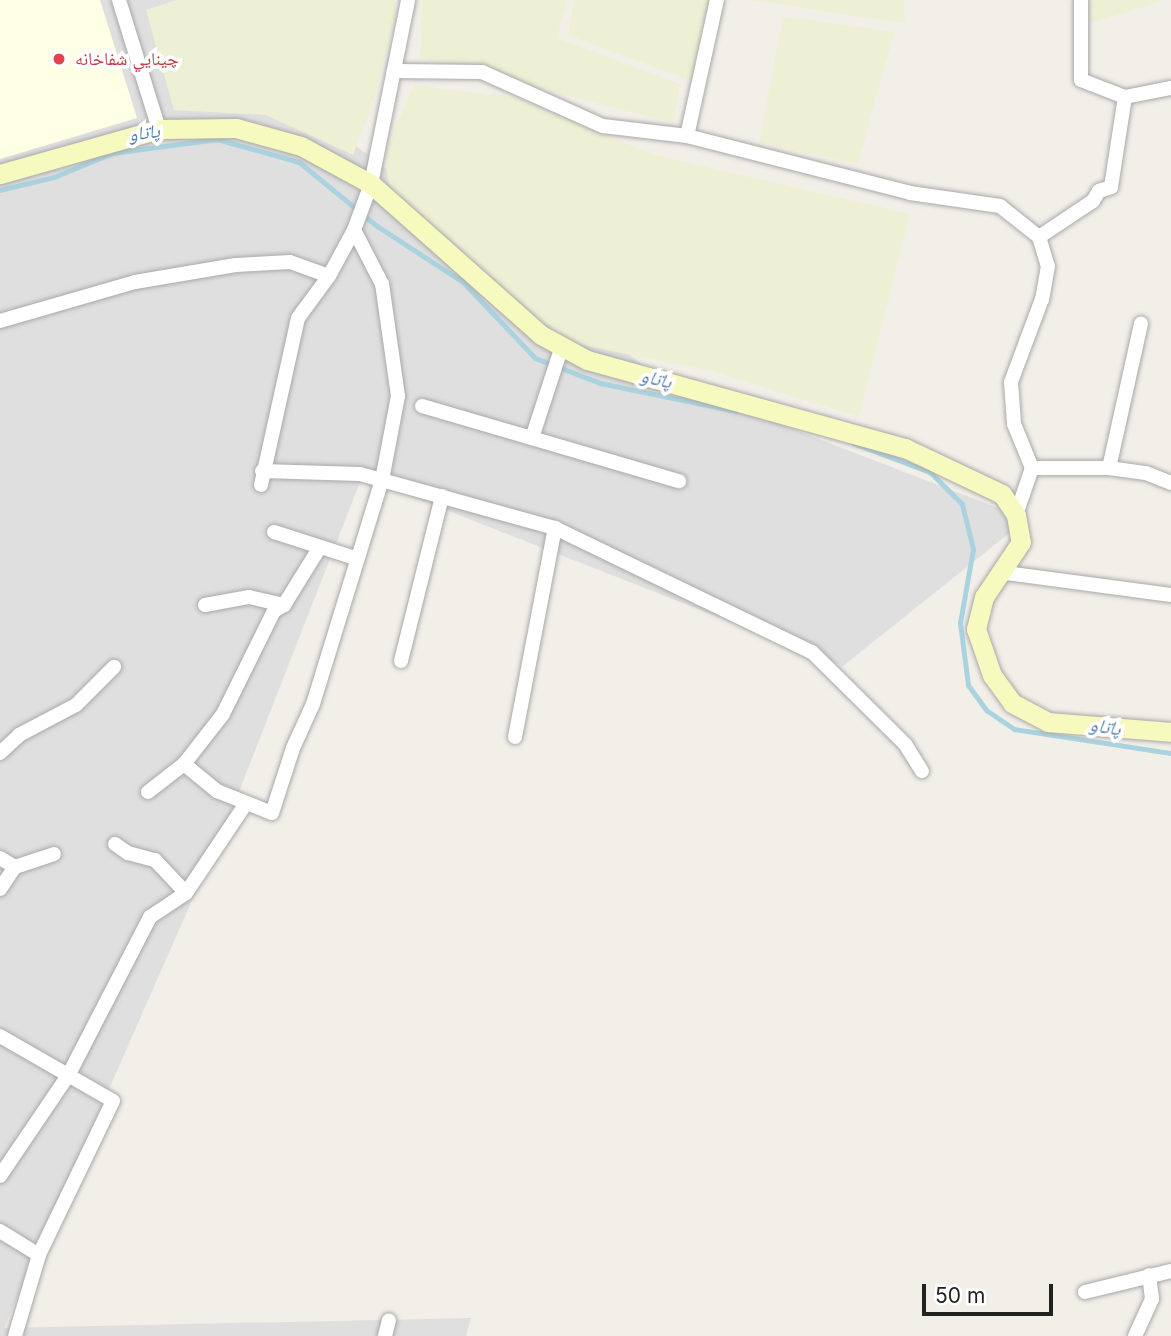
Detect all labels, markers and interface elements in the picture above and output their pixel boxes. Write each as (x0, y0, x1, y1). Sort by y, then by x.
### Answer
place label: چينايي شفاخانه (75, 48, 179, 70)
marker: چينايي شفاخانه (49, 49, 69, 69)
water label: پاتاو (127, 120, 161, 146)
water label: پاتاو (638, 364, 674, 394)
water label: پاتاو (1088, 713, 1122, 741)
scale bar (926, 1270, 1057, 1314)
text: 50 m (935, 1283, 985, 1308)

